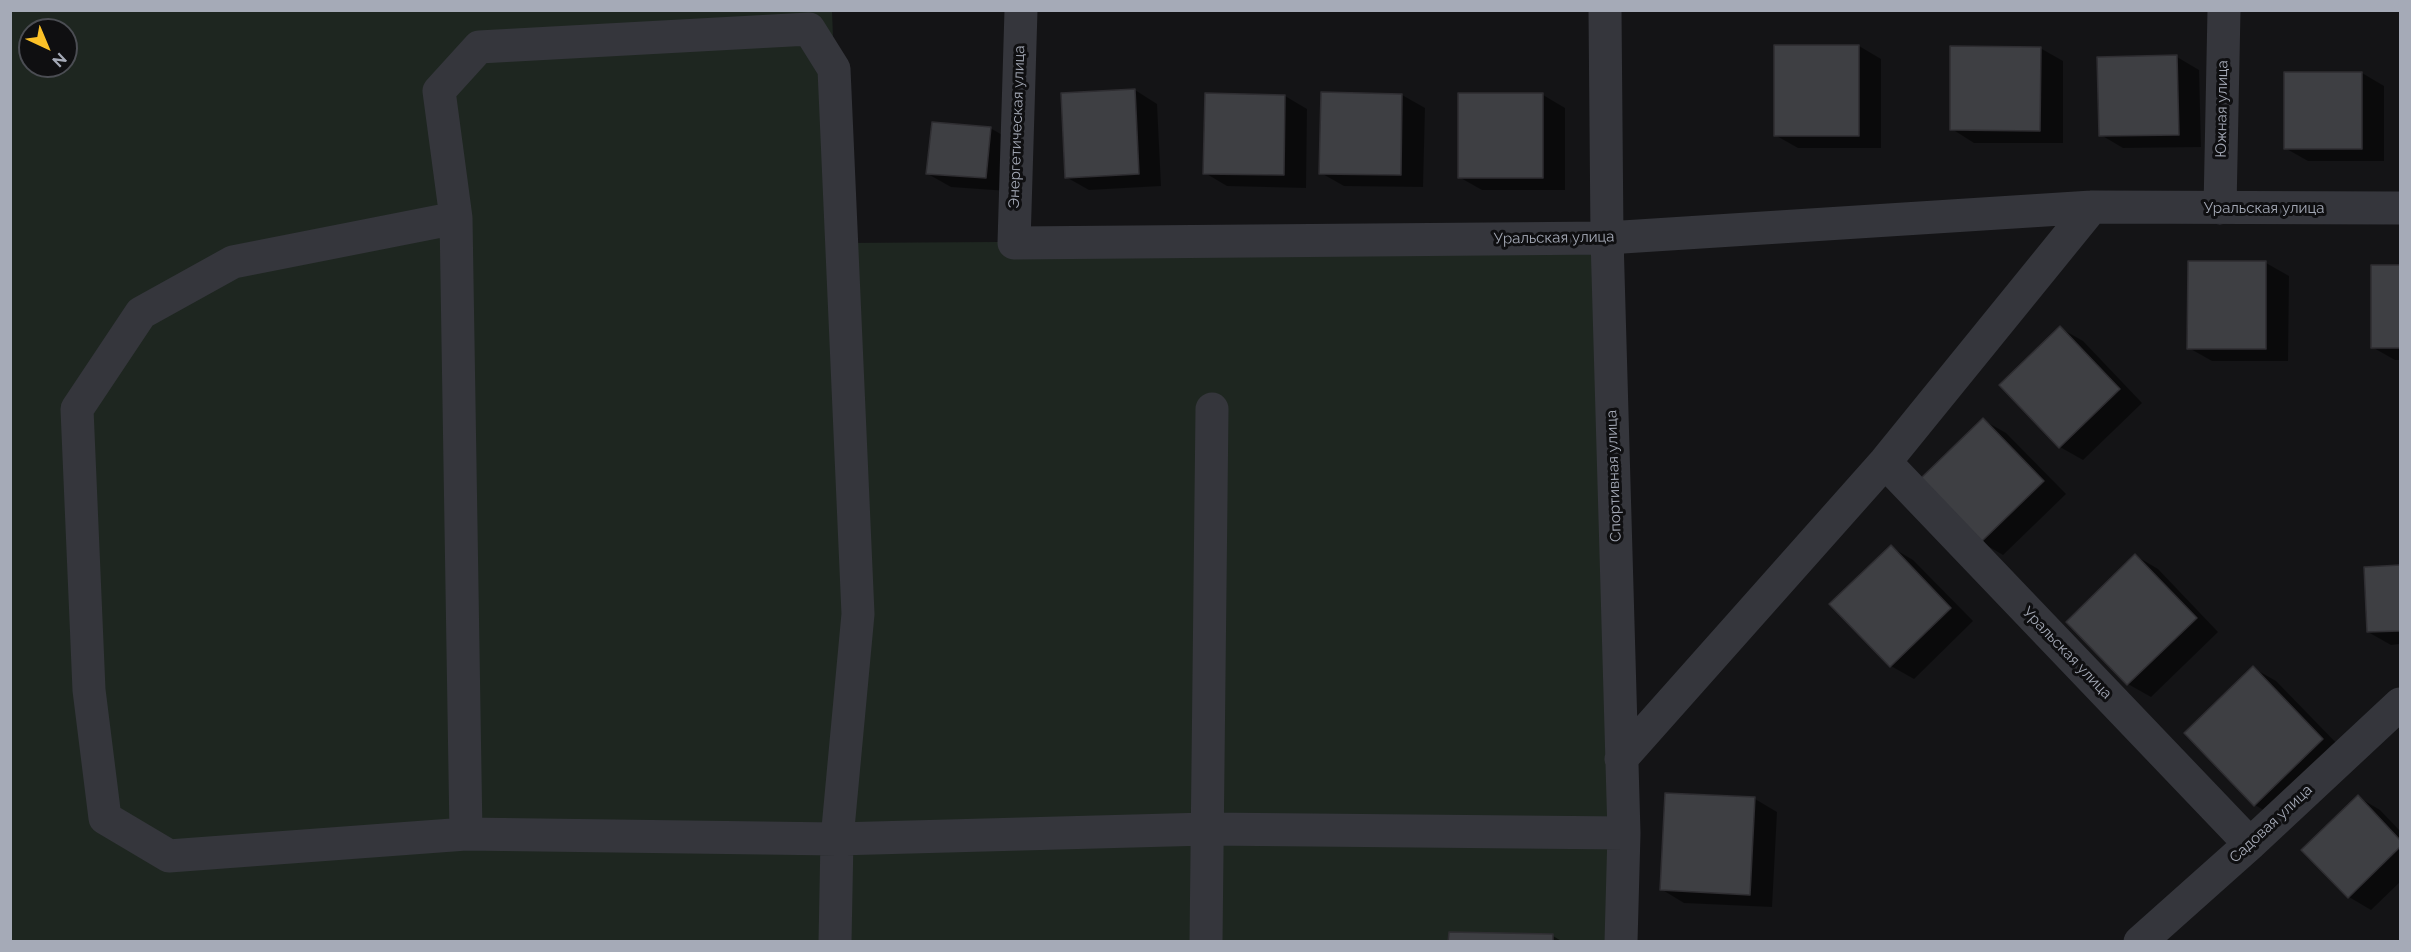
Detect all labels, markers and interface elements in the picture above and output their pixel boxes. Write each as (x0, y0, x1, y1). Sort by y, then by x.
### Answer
north arrow (18, 18, 78, 78)
street label: Энергетическая улица (1005, 45, 1029, 209)
text: N (48, 49, 70, 71)
street label: Южная улица (2212, 60, 2232, 158)
street label: Уральская улица (2204, 199, 2324, 217)
street label: Уральская улица (1493, 228, 1615, 248)
street label: Спортивная улица (1603, 410, 1625, 542)
street label: Уральская улица (2019, 603, 2115, 703)
street label: Садовая улица (2226, 781, 2316, 867)

